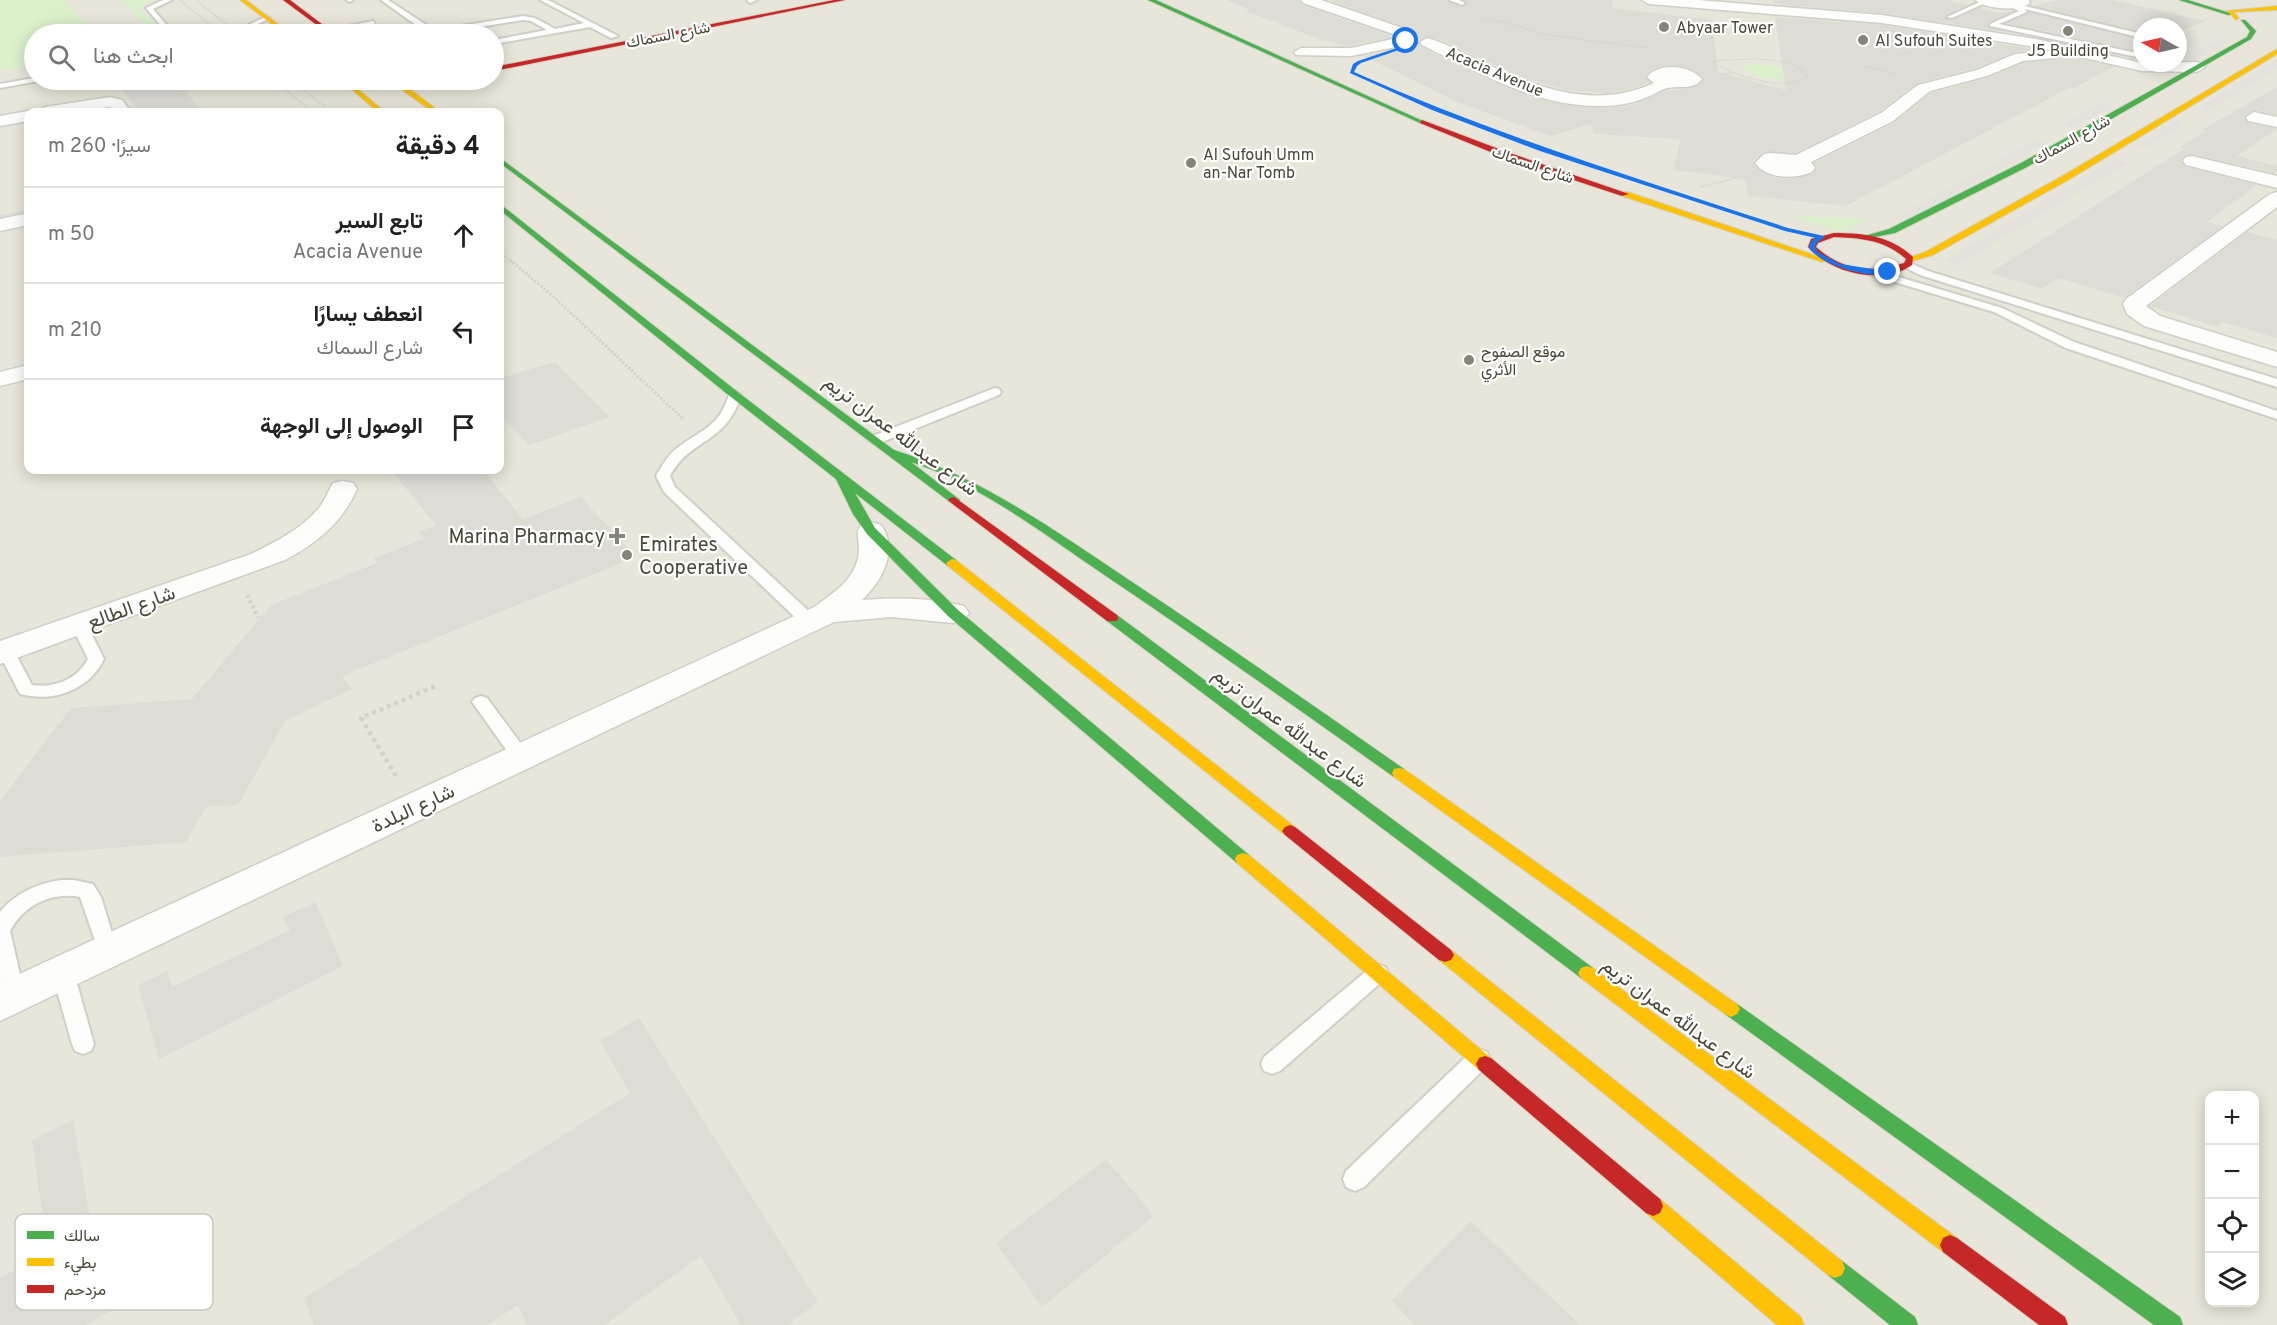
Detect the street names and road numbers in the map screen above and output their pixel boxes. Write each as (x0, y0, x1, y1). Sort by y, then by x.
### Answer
street label: شارع السماك (625, 18, 712, 54)
street label: Acacia Avenue (1442, 43, 1546, 102)
street label: شارع السماك (2030, 111, 2114, 170)
street label: شارع السماك (1489, 143, 1576, 189)
street label: شارع عبدالله عمران تريم (817, 369, 983, 503)
street label: شارع الطالع (84, 581, 179, 637)
street label: شارع عبدالله عمران تريم (1206, 661, 1372, 795)
street label: شارع البلدة (368, 779, 459, 840)
street label: شارع عبدالله عمران تريم (1595, 952, 1761, 1086)

